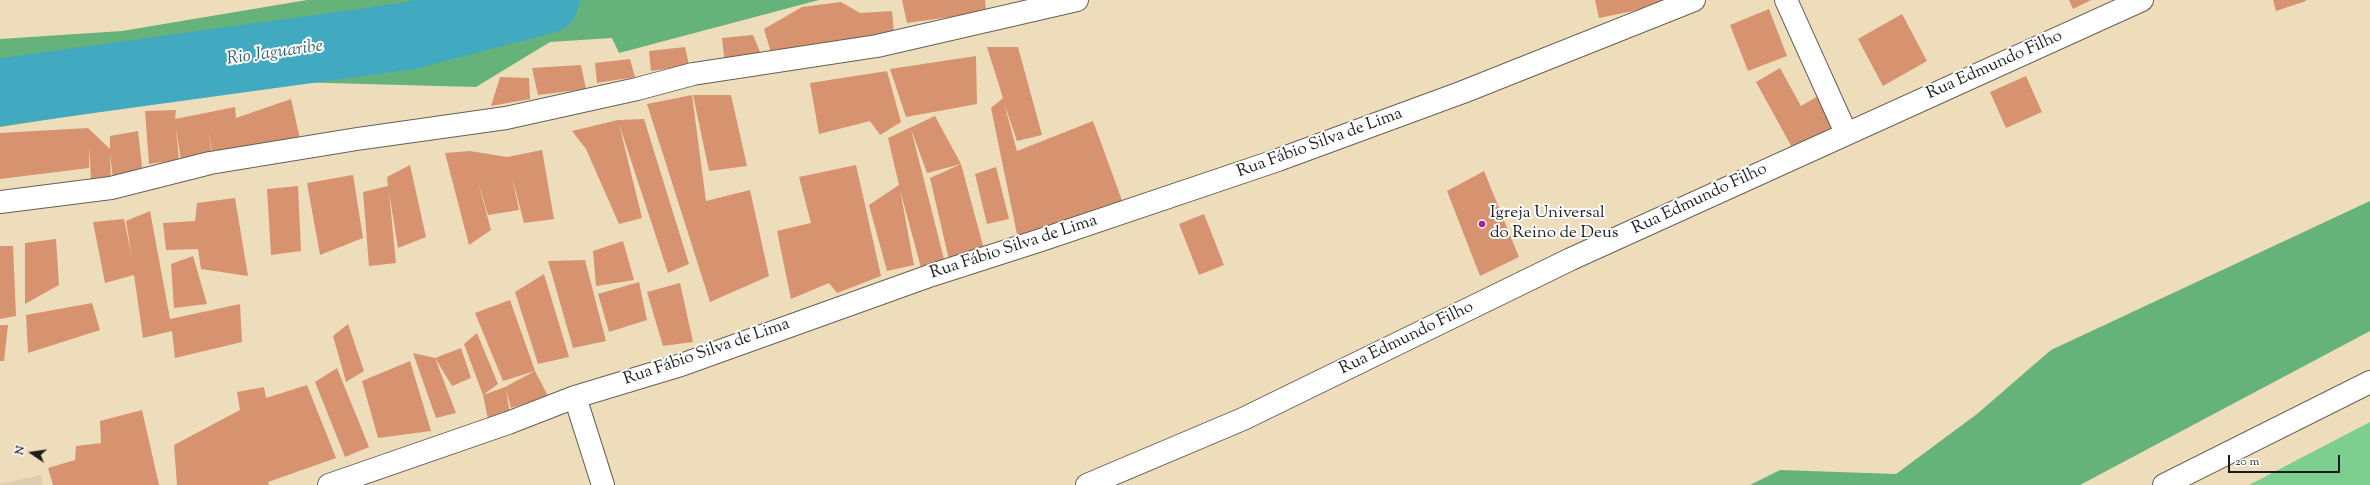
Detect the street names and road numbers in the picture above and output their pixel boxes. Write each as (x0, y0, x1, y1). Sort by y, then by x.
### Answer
street label: Rua Edmundo Filho (1924, 27, 2066, 105)
street label: Rua Fábio Silva de Lima (1234, 105, 1406, 183)
street label: Rua Edmundo Filho (1629, 160, 1771, 240)
street label: Rua Fábio Silva de Lima (928, 211, 1100, 285)
street label: Rua Edmundo Filho (1337, 298, 1477, 380)
street label: Rua Fábio Silva de Lima (621, 315, 793, 391)

